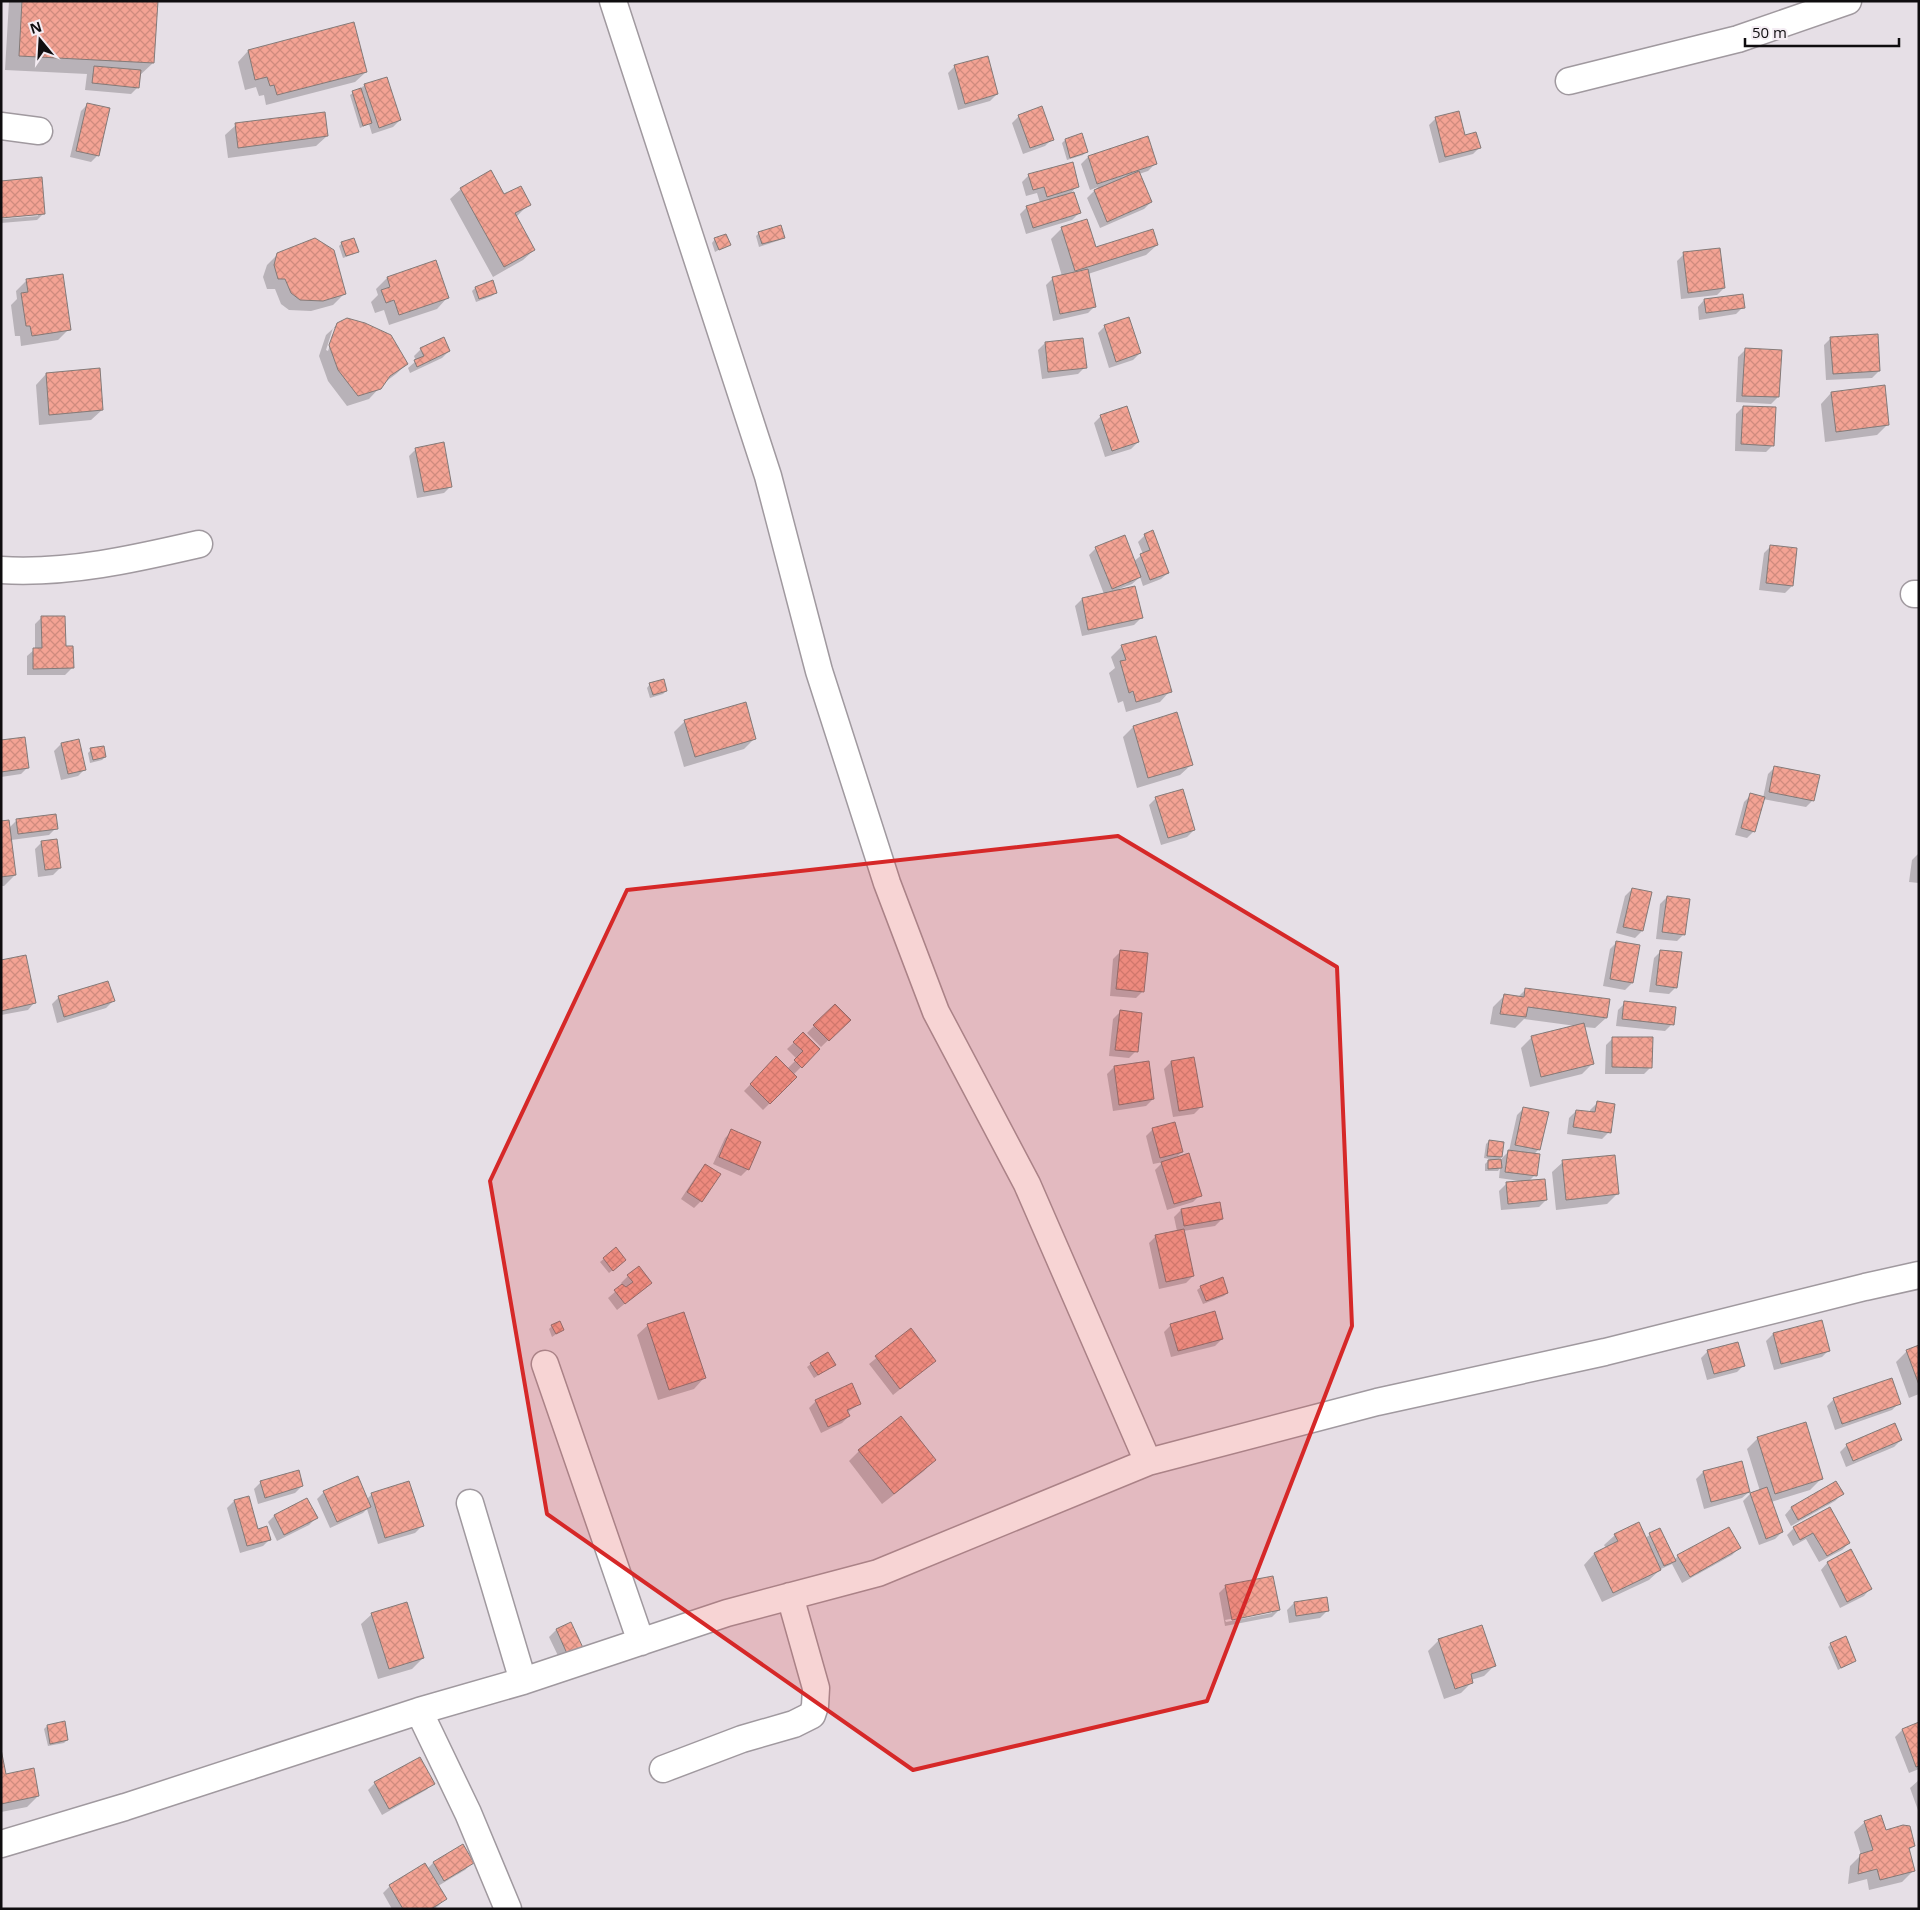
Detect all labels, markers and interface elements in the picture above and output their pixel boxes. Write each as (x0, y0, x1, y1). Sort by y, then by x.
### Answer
north arrow (15, 15, 65, 65)
scale bar (1745, 15, 1899, 47)
text: N (27, 16, 44, 38)
text: 50 m (1752, 22, 1787, 42)

